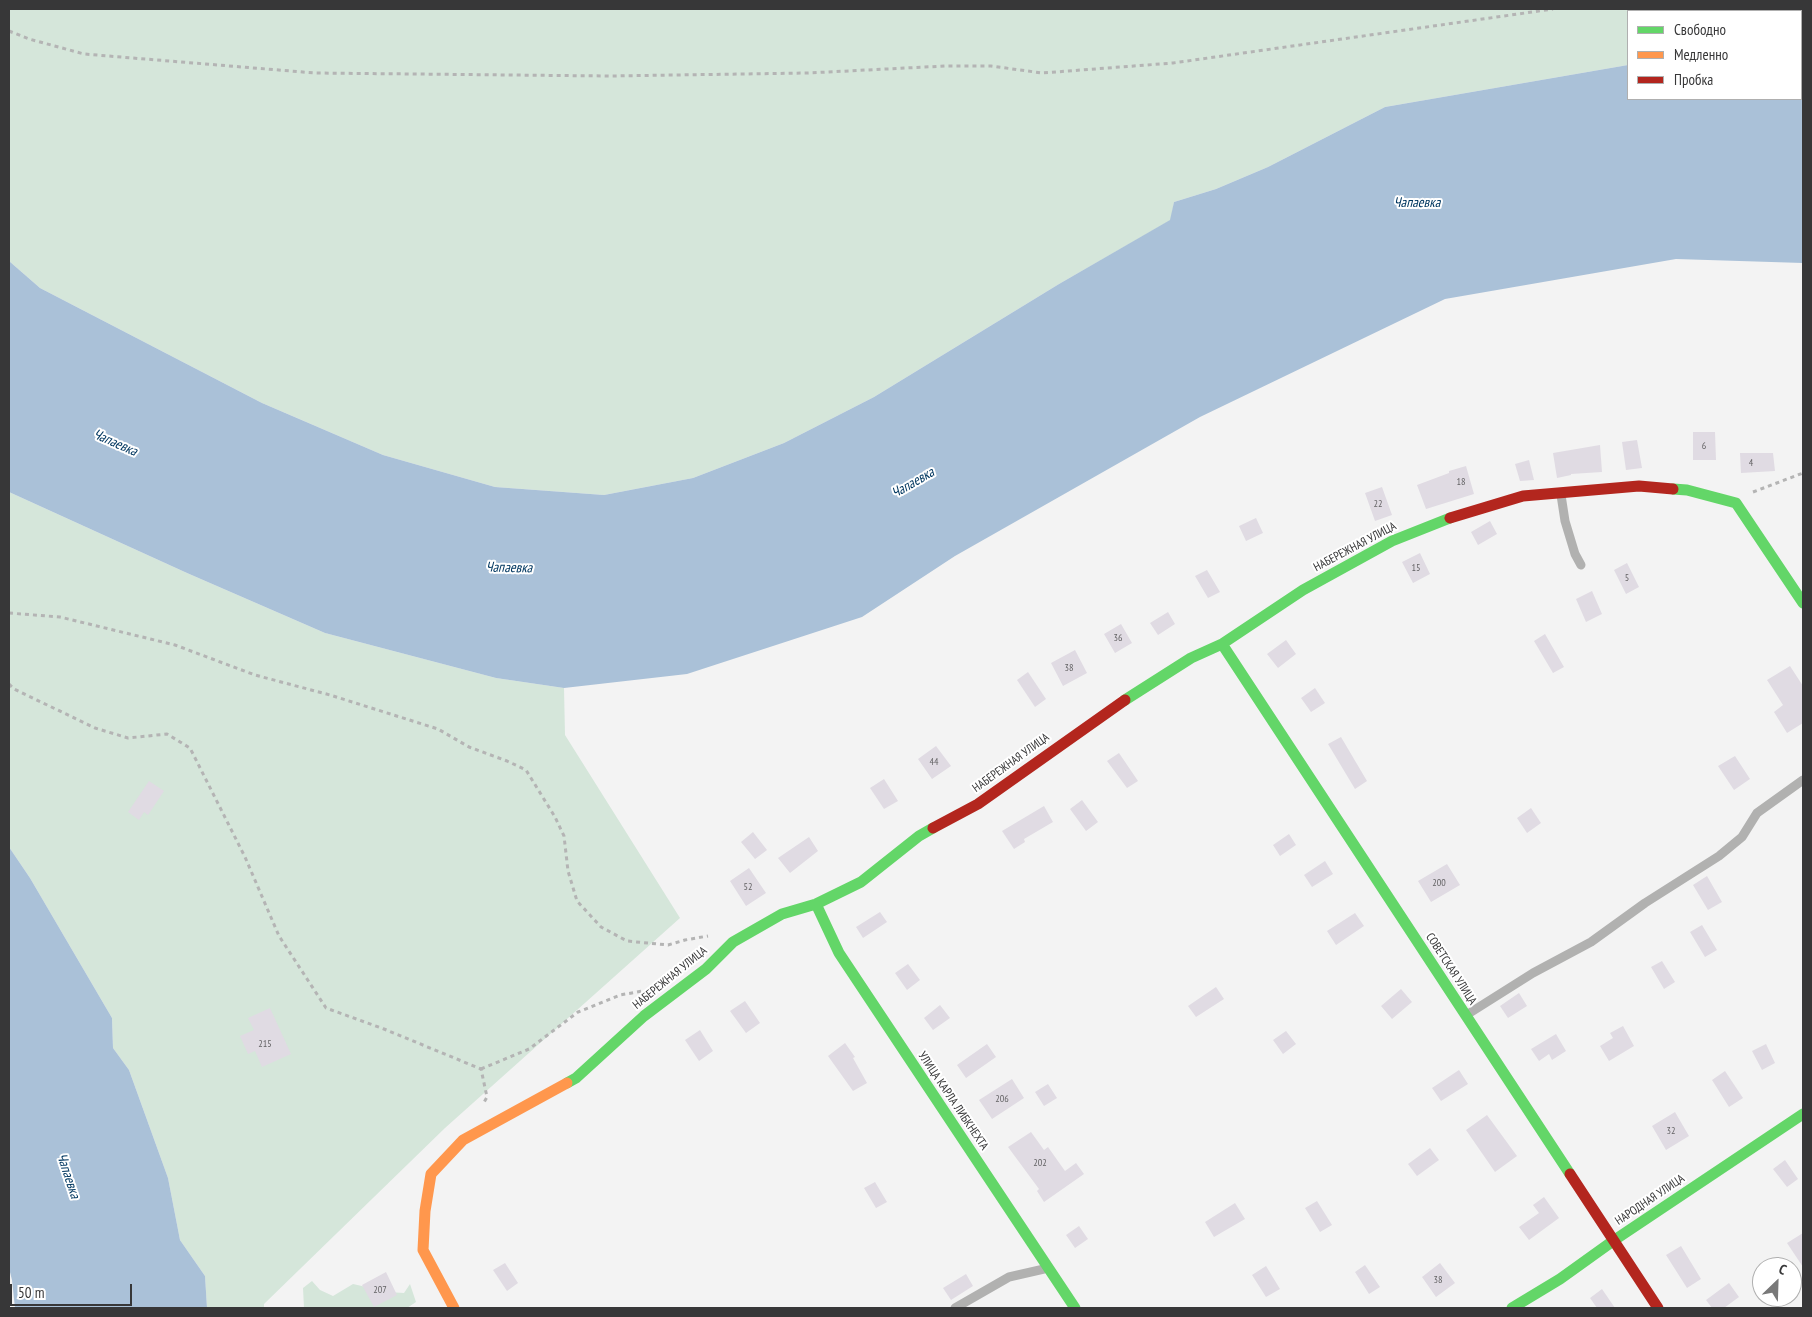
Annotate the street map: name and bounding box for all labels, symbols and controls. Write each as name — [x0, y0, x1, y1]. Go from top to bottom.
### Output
legend — [1627, 10, 1802, 100]
text: Свободно — [1674, 20, 1726, 39]
text: Медленно — [1674, 45, 1728, 64]
text: Пробка — [1674, 70, 1713, 89]
water label: Чапаевка — [1394, 195, 1440, 211]
water label: Чапаевка — [90, 426, 140, 460]
house number: 6 — [1702, 440, 1706, 452]
house number: 4 — [1749, 457, 1753, 469]
water label: Чапаевка — [889, 464, 937, 502]
house number: 18 — [1457, 476, 1465, 488]
house number: 22 — [1374, 498, 1382, 510]
street label: НАБЕРЕЖНАЯ УЛИЦА — [1311, 519, 1399, 575]
water label: Чапаевка — [486, 559, 532, 577]
house number: 15 — [1412, 562, 1420, 574]
house number: 5 — [1625, 572, 1629, 584]
house number: 36 — [1114, 632, 1122, 644]
house number: 38 — [1065, 662, 1073, 674]
street label: НАБЕРЕЖНАЯ УЛИЦА — [970, 730, 1052, 796]
house number: 44 — [930, 756, 938, 768]
house number: 200 — [1432, 877, 1446, 889]
house number: 52 — [744, 881, 752, 893]
street label: СОВЕТСКАЯ УЛИЦА — [1422, 930, 1480, 1008]
street label: НАБЕРЕЖНАЯ УЛИЦА — [630, 944, 710, 1012]
house number: 215 — [258, 1038, 272, 1050]
street label: УЛИЦА КАРЛА ЛИБКНЕХТА — [915, 1049, 991, 1153]
house number: 206 — [995, 1093, 1009, 1105]
house number: 32 — [1667, 1125, 1675, 1137]
water label: Чапаевка — [53, 1151, 83, 1201]
house number: 202 — [1033, 1157, 1047, 1169]
street label: НАРОДНАЯ УЛИЦА — [1613, 1172, 1687, 1228]
north arrow — [1752, 1257, 1802, 1307]
text: С — [1776, 1260, 1789, 1279]
scale bar — [12, 1274, 135, 1306]
house number: 38 — [1434, 1274, 1442, 1286]
text: 50 m — [18, 1283, 44, 1302]
house number: 207 — [373, 1284, 387, 1296]

